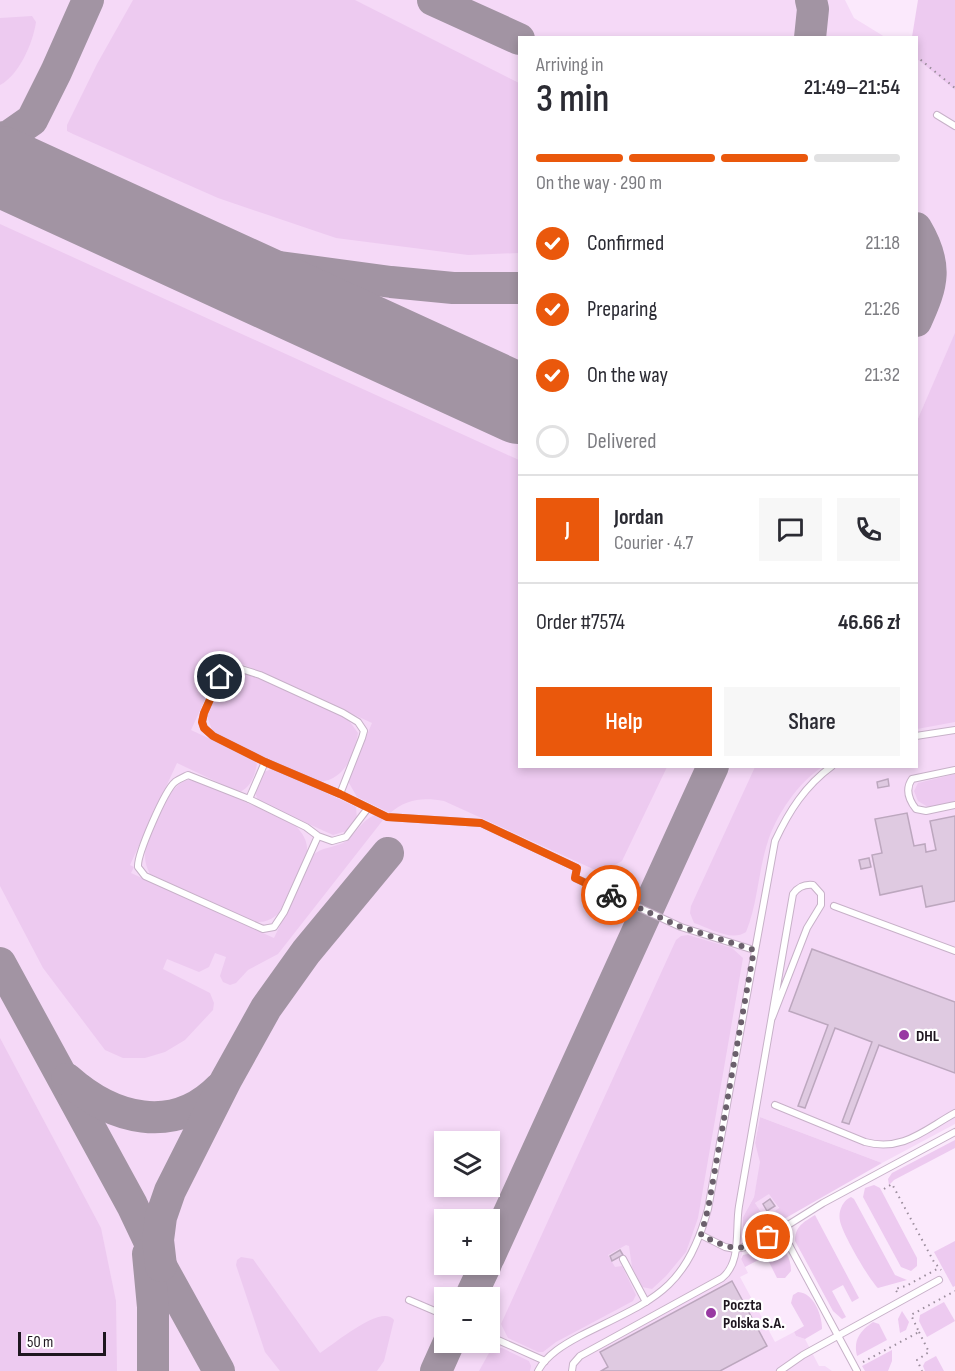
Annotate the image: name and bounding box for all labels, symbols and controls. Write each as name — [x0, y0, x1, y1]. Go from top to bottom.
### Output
text: Arriving in — [536, 53, 604, 77]
text: 21:49–21:54 — [804, 74, 900, 101]
text: 3 min — [536, 76, 609, 123]
text: On the way · 290 m — [536, 171, 662, 195]
icon: check — [536, 227, 569, 260]
text: Confirmed — [587, 230, 664, 257]
text: 21:18 — [865, 231, 900, 255]
icon: check — [536, 293, 569, 326]
text: Preparing — [587, 296, 657, 323]
text: 21:26 — [864, 297, 900, 321]
icon: check — [536, 359, 569, 392]
text: On the way — [587, 362, 668, 389]
text: 21:32 — [864, 363, 900, 387]
text: Delivered — [587, 428, 656, 455]
button: chat — [759, 498, 822, 561]
button: phone — [837, 498, 900, 561]
text: Jordan — [614, 504, 663, 531]
text: J — [565, 516, 570, 543]
text: Courier · 4.7 — [614, 531, 693, 555]
text: Order #7574 — [536, 609, 625, 636]
text: 46.66 zł — [838, 609, 900, 636]
pin — [194, 651, 245, 702]
icon: home — [203, 660, 236, 693]
button: Help — [536, 687, 712, 756]
button: Share — [724, 687, 900, 756]
courier — [581, 865, 641, 925]
icon: bike — [595, 879, 628, 912]
place label: DHL — [916, 1027, 940, 1046]
marker: DHL — [897, 1028, 911, 1042]
map controls — [434, 1131, 500, 1353]
button: layers — [434, 1131, 500, 1197]
button: + — [434, 1209, 500, 1275]
pin — [742, 1211, 793, 1262]
icon: bag — [751, 1220, 784, 1253]
button: − — [434, 1287, 500, 1353]
place label: Poczta Polska S.A. — [723, 1296, 785, 1333]
marker: Poczta Polska S.A. — [704, 1306, 718, 1320]
scale bar — [18, 1329, 106, 1356]
text: 50 m — [27, 1333, 53, 1352]

